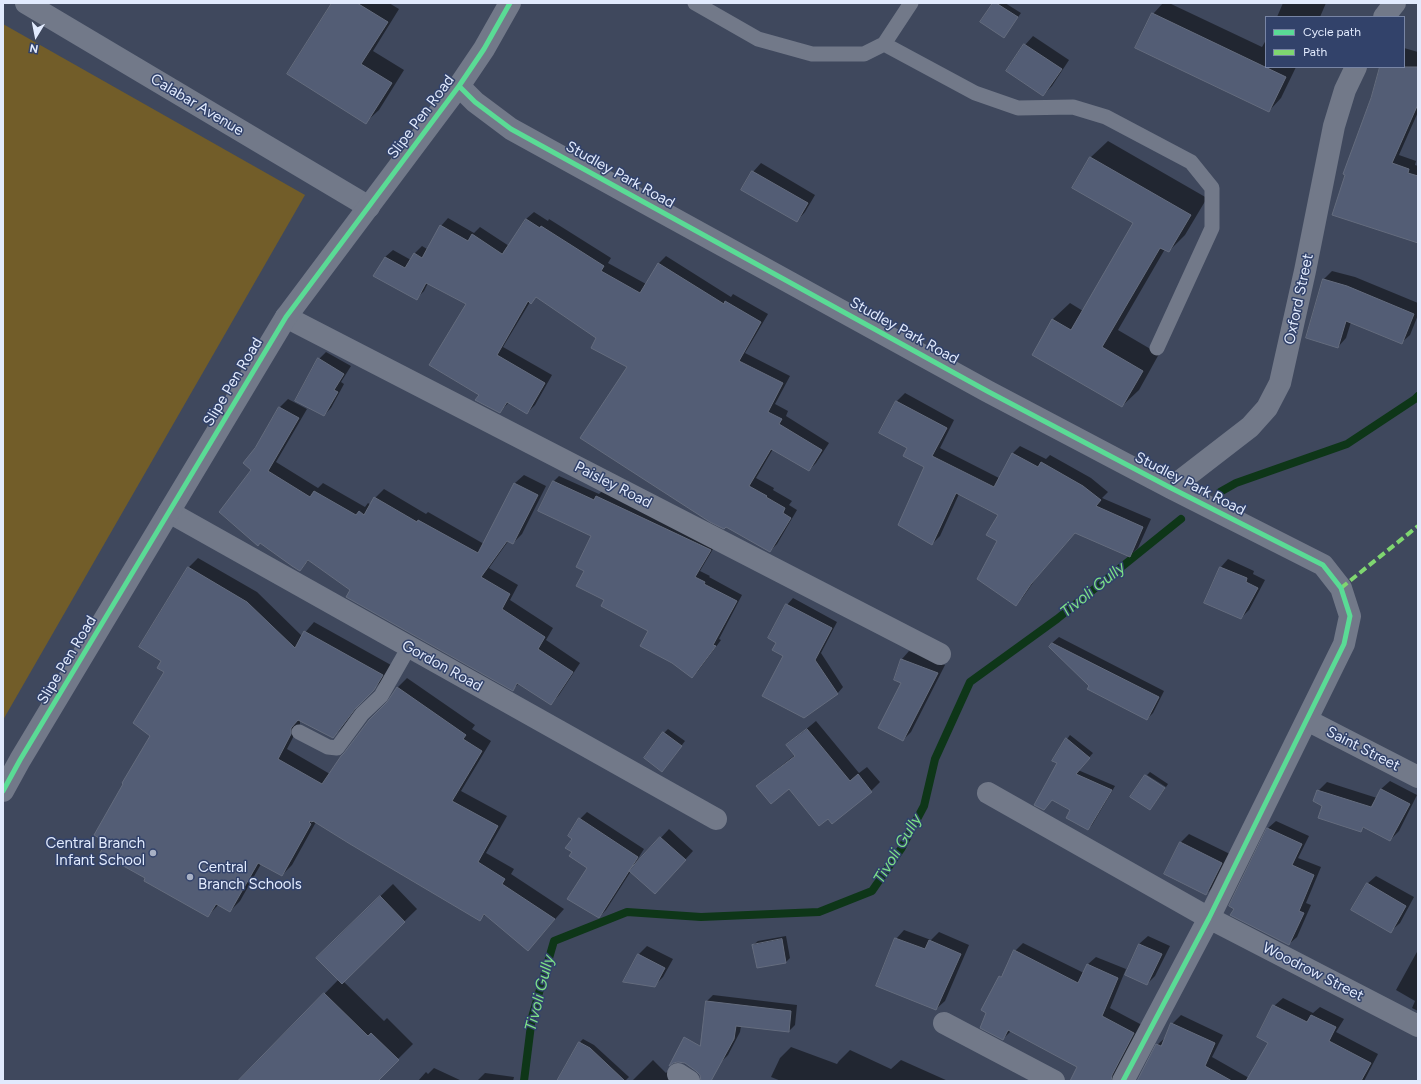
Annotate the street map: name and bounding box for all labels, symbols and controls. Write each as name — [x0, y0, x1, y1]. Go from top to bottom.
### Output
north arrow — [16, 16, 56, 56]
legend — [1265, 16, 1405, 68]
text: Cycle path — [1303, 25, 1361, 39]
text: N — [29, 41, 39, 55]
text: Path — [1303, 45, 1327, 59]
street label: Calabar Avenue — [147, 70, 247, 140]
street label: Slipe Pen Road — [384, 72, 458, 162]
street label: Studley Park Road — [562, 138, 678, 212]
street label: Oxford Street — [1281, 252, 1317, 346]
street label: Studley Park Road — [846, 294, 962, 368]
street label: Slipe Pen Road — [200, 334, 266, 430]
street label: Studley Park Road — [1132, 448, 1248, 520]
street label: Paisley Road — [571, 458, 655, 512]
water label: Tivoli Gully — [1057, 558, 1129, 622]
street label: Slipe Pen Road — [34, 612, 100, 708]
street label: Gordon Road — [399, 636, 485, 696]
street label: Saint Street — [1323, 723, 1403, 775]
water label: Tivoli Gully — [870, 811, 926, 887]
place label: Central Branch Infant School — [45, 835, 145, 870]
marker: Central Branch Infant School — [148, 848, 158, 858]
place label: Central Branch Schools — [198, 859, 302, 894]
marker: Central Branch Schools — [185, 872, 195, 882]
street label: Woodrow Street — [1259, 939, 1367, 1005]
water label: Tivoli Gully — [521, 953, 559, 1033]

